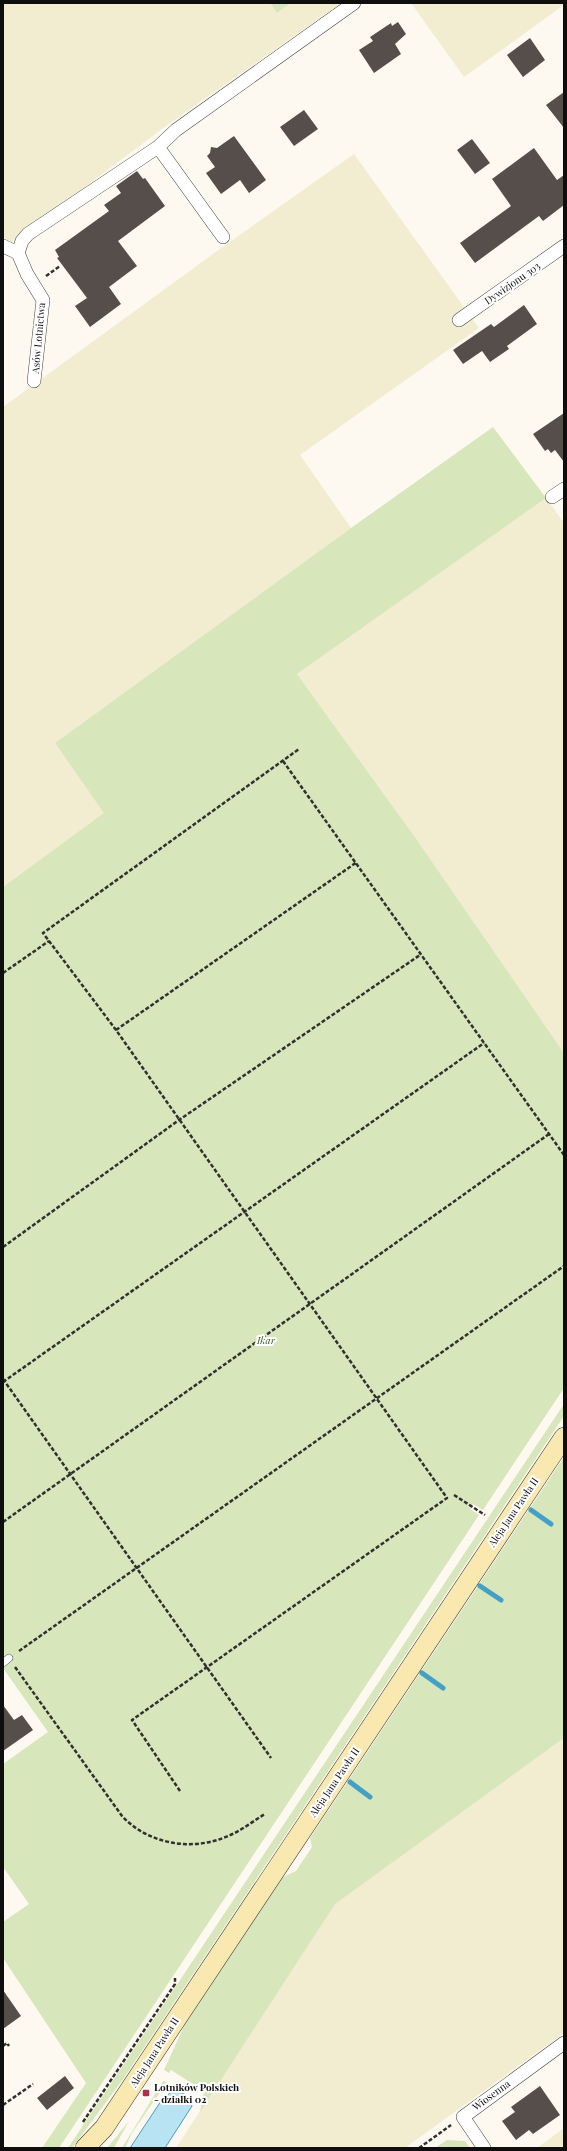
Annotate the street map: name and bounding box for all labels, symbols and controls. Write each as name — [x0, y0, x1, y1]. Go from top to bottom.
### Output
street label: Dywizjonu 303 — [481, 258, 543, 307]
street label: Asów Lotnictwa — [28, 302, 48, 375]
park label: Ikar — [256, 1333, 276, 1347]
street label: Aleja Jana Pawła II — [484, 1475, 541, 1550]
street label: Aleja Jana Pawła II — [305, 1745, 362, 1820]
street label: Aleja Jana Pawła II — [126, 2014, 182, 2090]
street label: Wiosenna — [468, 2076, 513, 2114]
place label: Lotników Polskich - działki 02 — [154, 2080, 239, 2106]
marker: Lotników Polskich - działki 02 — [141, 2088, 151, 2098]

